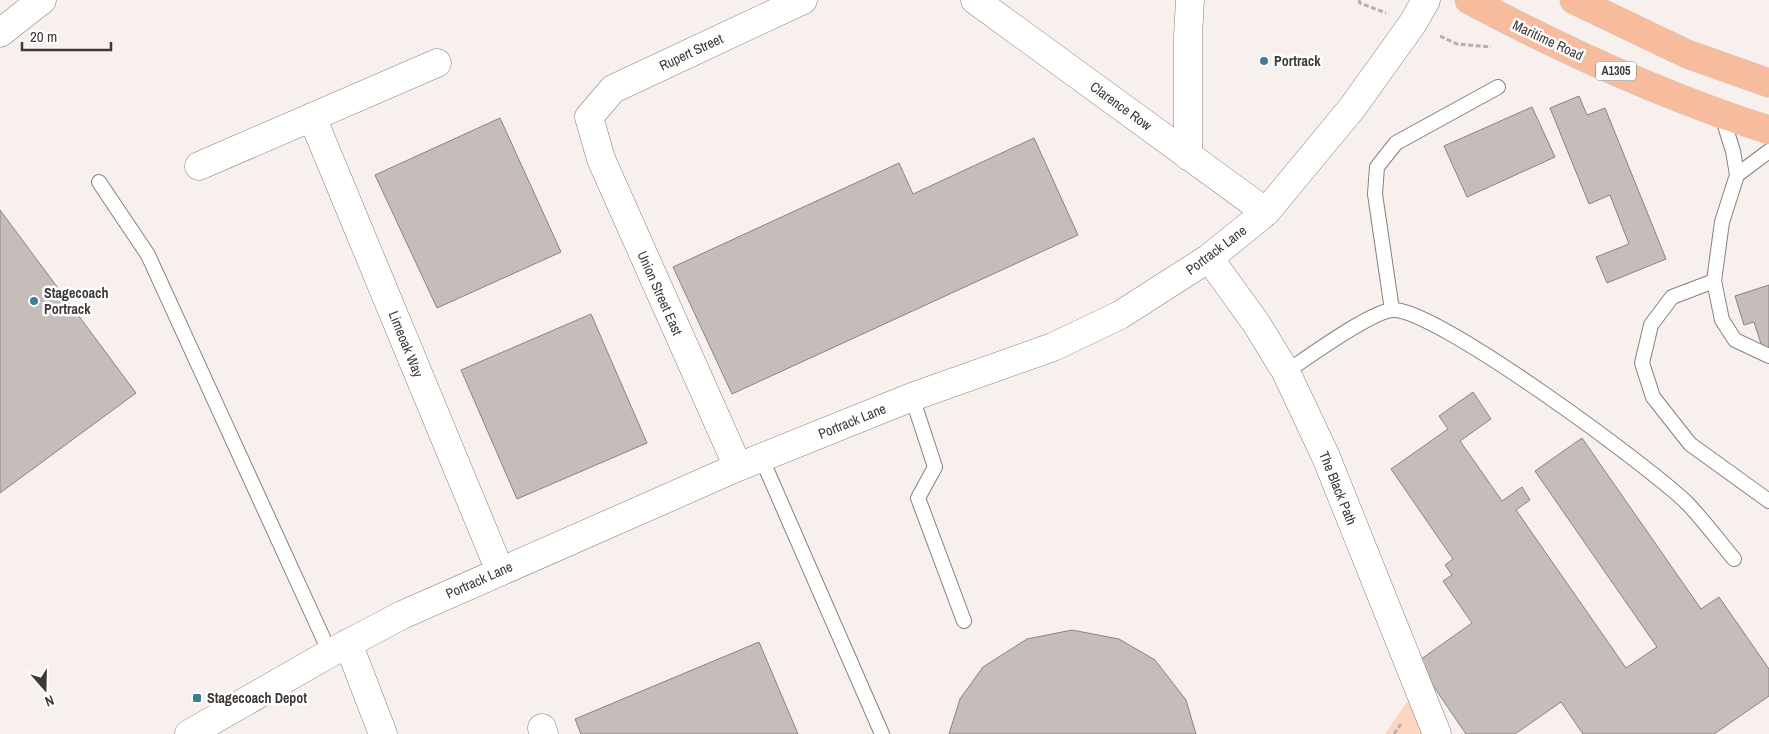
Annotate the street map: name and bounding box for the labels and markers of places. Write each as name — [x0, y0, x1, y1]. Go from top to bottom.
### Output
place label: Portrack — [1274, 52, 1321, 70]
marker: Portrack — [1258, 55, 1270, 67]
place label: Stagecoach Portrack — [44, 284, 108, 318]
marker: Stagecoach Portrack — [28, 295, 40, 307]
place label: Stagecoach Depot — [207, 689, 307, 707]
marker: Stagecoach Depot — [191, 692, 203, 704]

